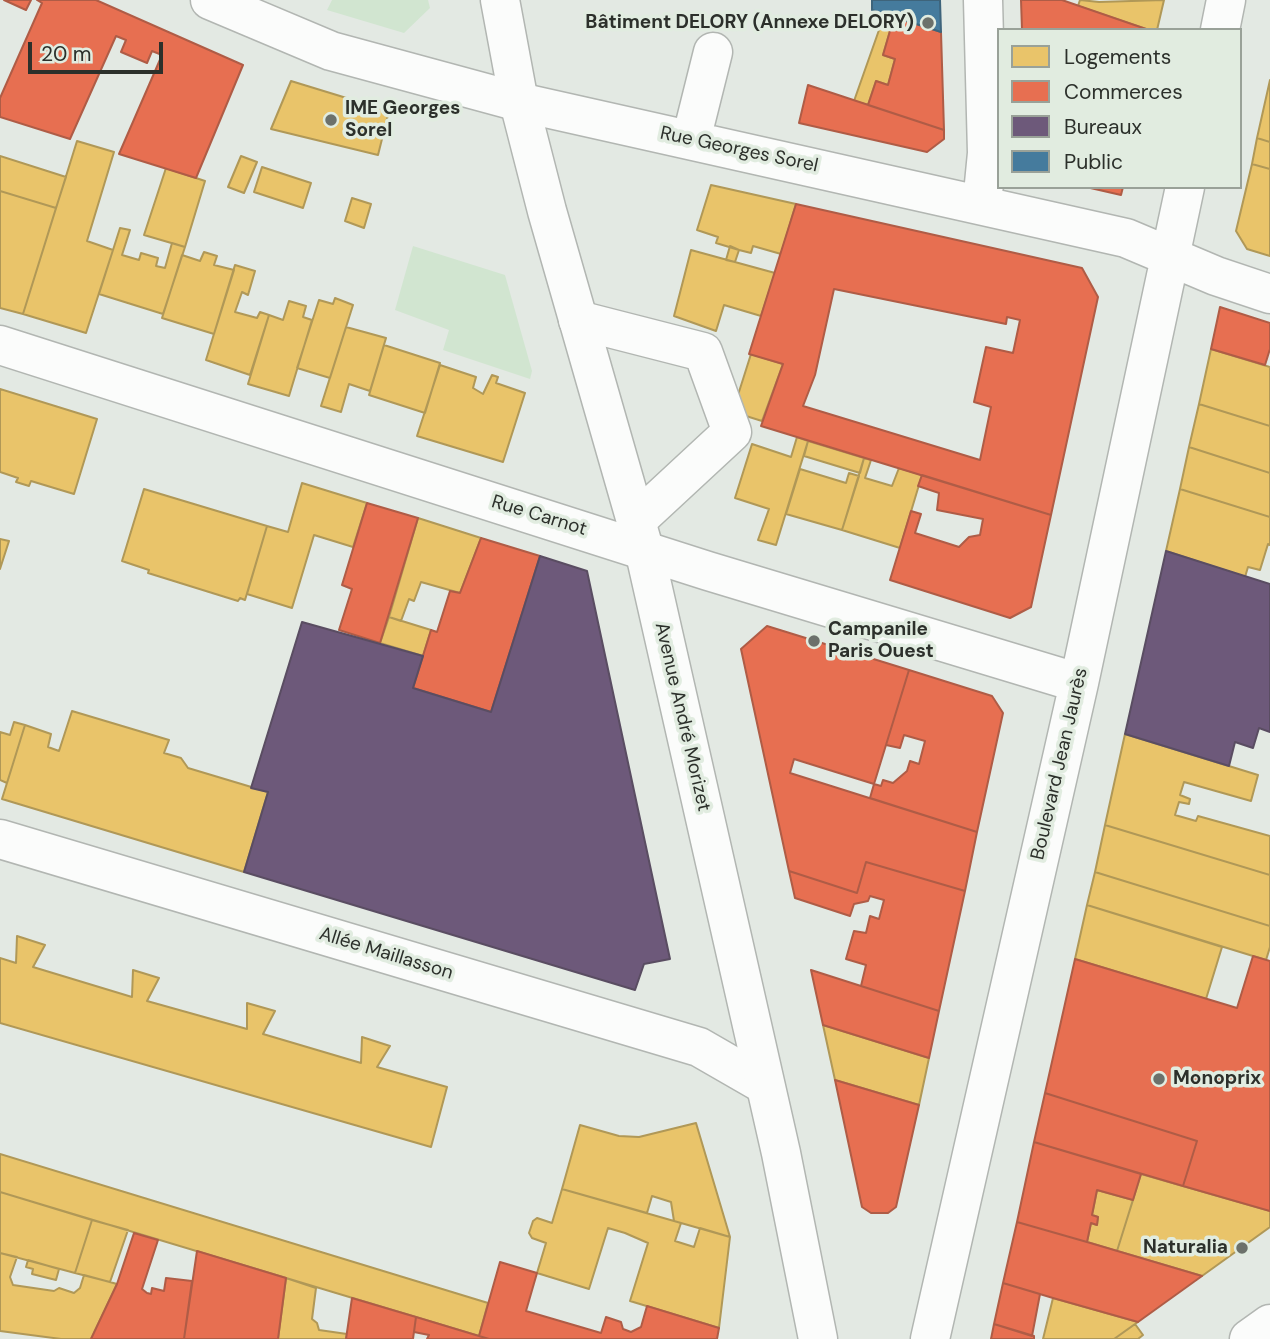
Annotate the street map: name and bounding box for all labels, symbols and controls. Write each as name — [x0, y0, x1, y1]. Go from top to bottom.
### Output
place label: Bâtiment DELORY (Annexe DELORY) — [585, 12, 914, 34]
marker: Bâtiment DELORY (Annexe DELORY) — [920, 15, 936, 31]
scale bar — [32, 28, 166, 72]
legend — [997, 28, 1242, 189]
text: 20 m — [41, 40, 92, 68]
text: Logements — [1064, 43, 1171, 71]
text: Commerces — [1064, 78, 1183, 106]
place label: IME Georges Sorel — [345, 98, 460, 142]
marker: IME Georges Sorel — [323, 112, 339, 128]
text: Bureaux — [1064, 113, 1142, 141]
street label: Rue Georges Sorel — [658, 122, 820, 178]
text: Public — [1064, 148, 1123, 176]
street label: Rue Carnot — [489, 491, 589, 541]
place label: Campanile Paris Ouest — [828, 619, 934, 663]
street label: Avenue André Morizet — [649, 620, 715, 814]
marker: Campanile Paris Ouest — [806, 633, 822, 649]
street label: Boulevard Jean Jaurès — [1027, 666, 1093, 862]
street label: Allée Maillasson — [316, 923, 456, 985]
place label: Monoprix — [1173, 1068, 1261, 1090]
marker: Monoprix — [1151, 1071, 1167, 1087]
place label: Naturalia — [1143, 1237, 1228, 1259]
marker: Naturalia — [1234, 1240, 1250, 1256]

